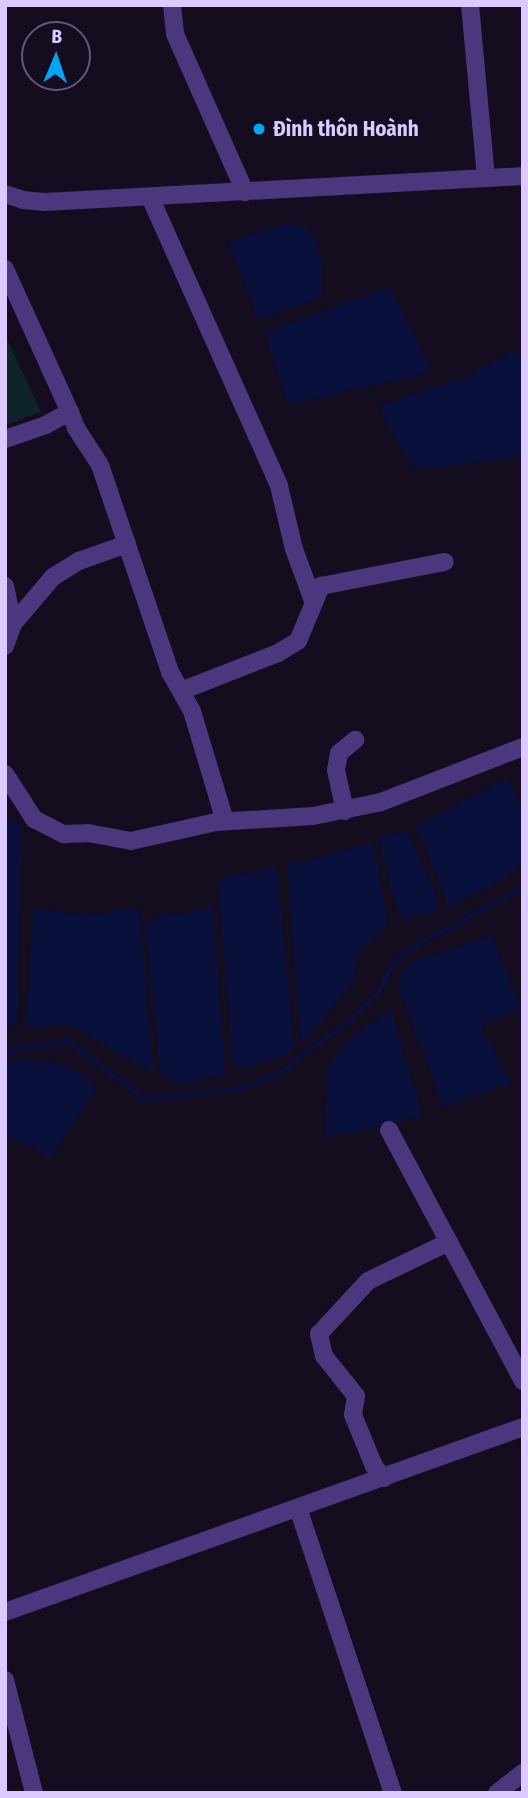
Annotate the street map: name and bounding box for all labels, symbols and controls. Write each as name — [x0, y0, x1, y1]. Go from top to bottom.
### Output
north arrow — [21, 21, 91, 91]
text: B — [51, 25, 62, 48]
place label: Đình thôn Hoành — [273, 116, 419, 142]
marker: Đình thôn Hoành — [251, 121, 267, 137]

